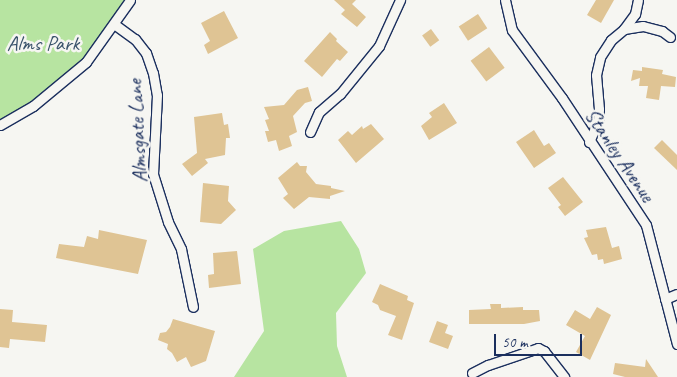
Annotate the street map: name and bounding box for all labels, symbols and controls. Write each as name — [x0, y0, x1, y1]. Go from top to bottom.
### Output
park label: Alms Park — [7, 30, 79, 56]
street label: Almsgate Lane — [122, 78, 152, 184]
street label: Stanley Avenue — [580, 104, 660, 206]
scale bar — [497, 324, 584, 356]
text: 50 m — [502, 333, 528, 352]

